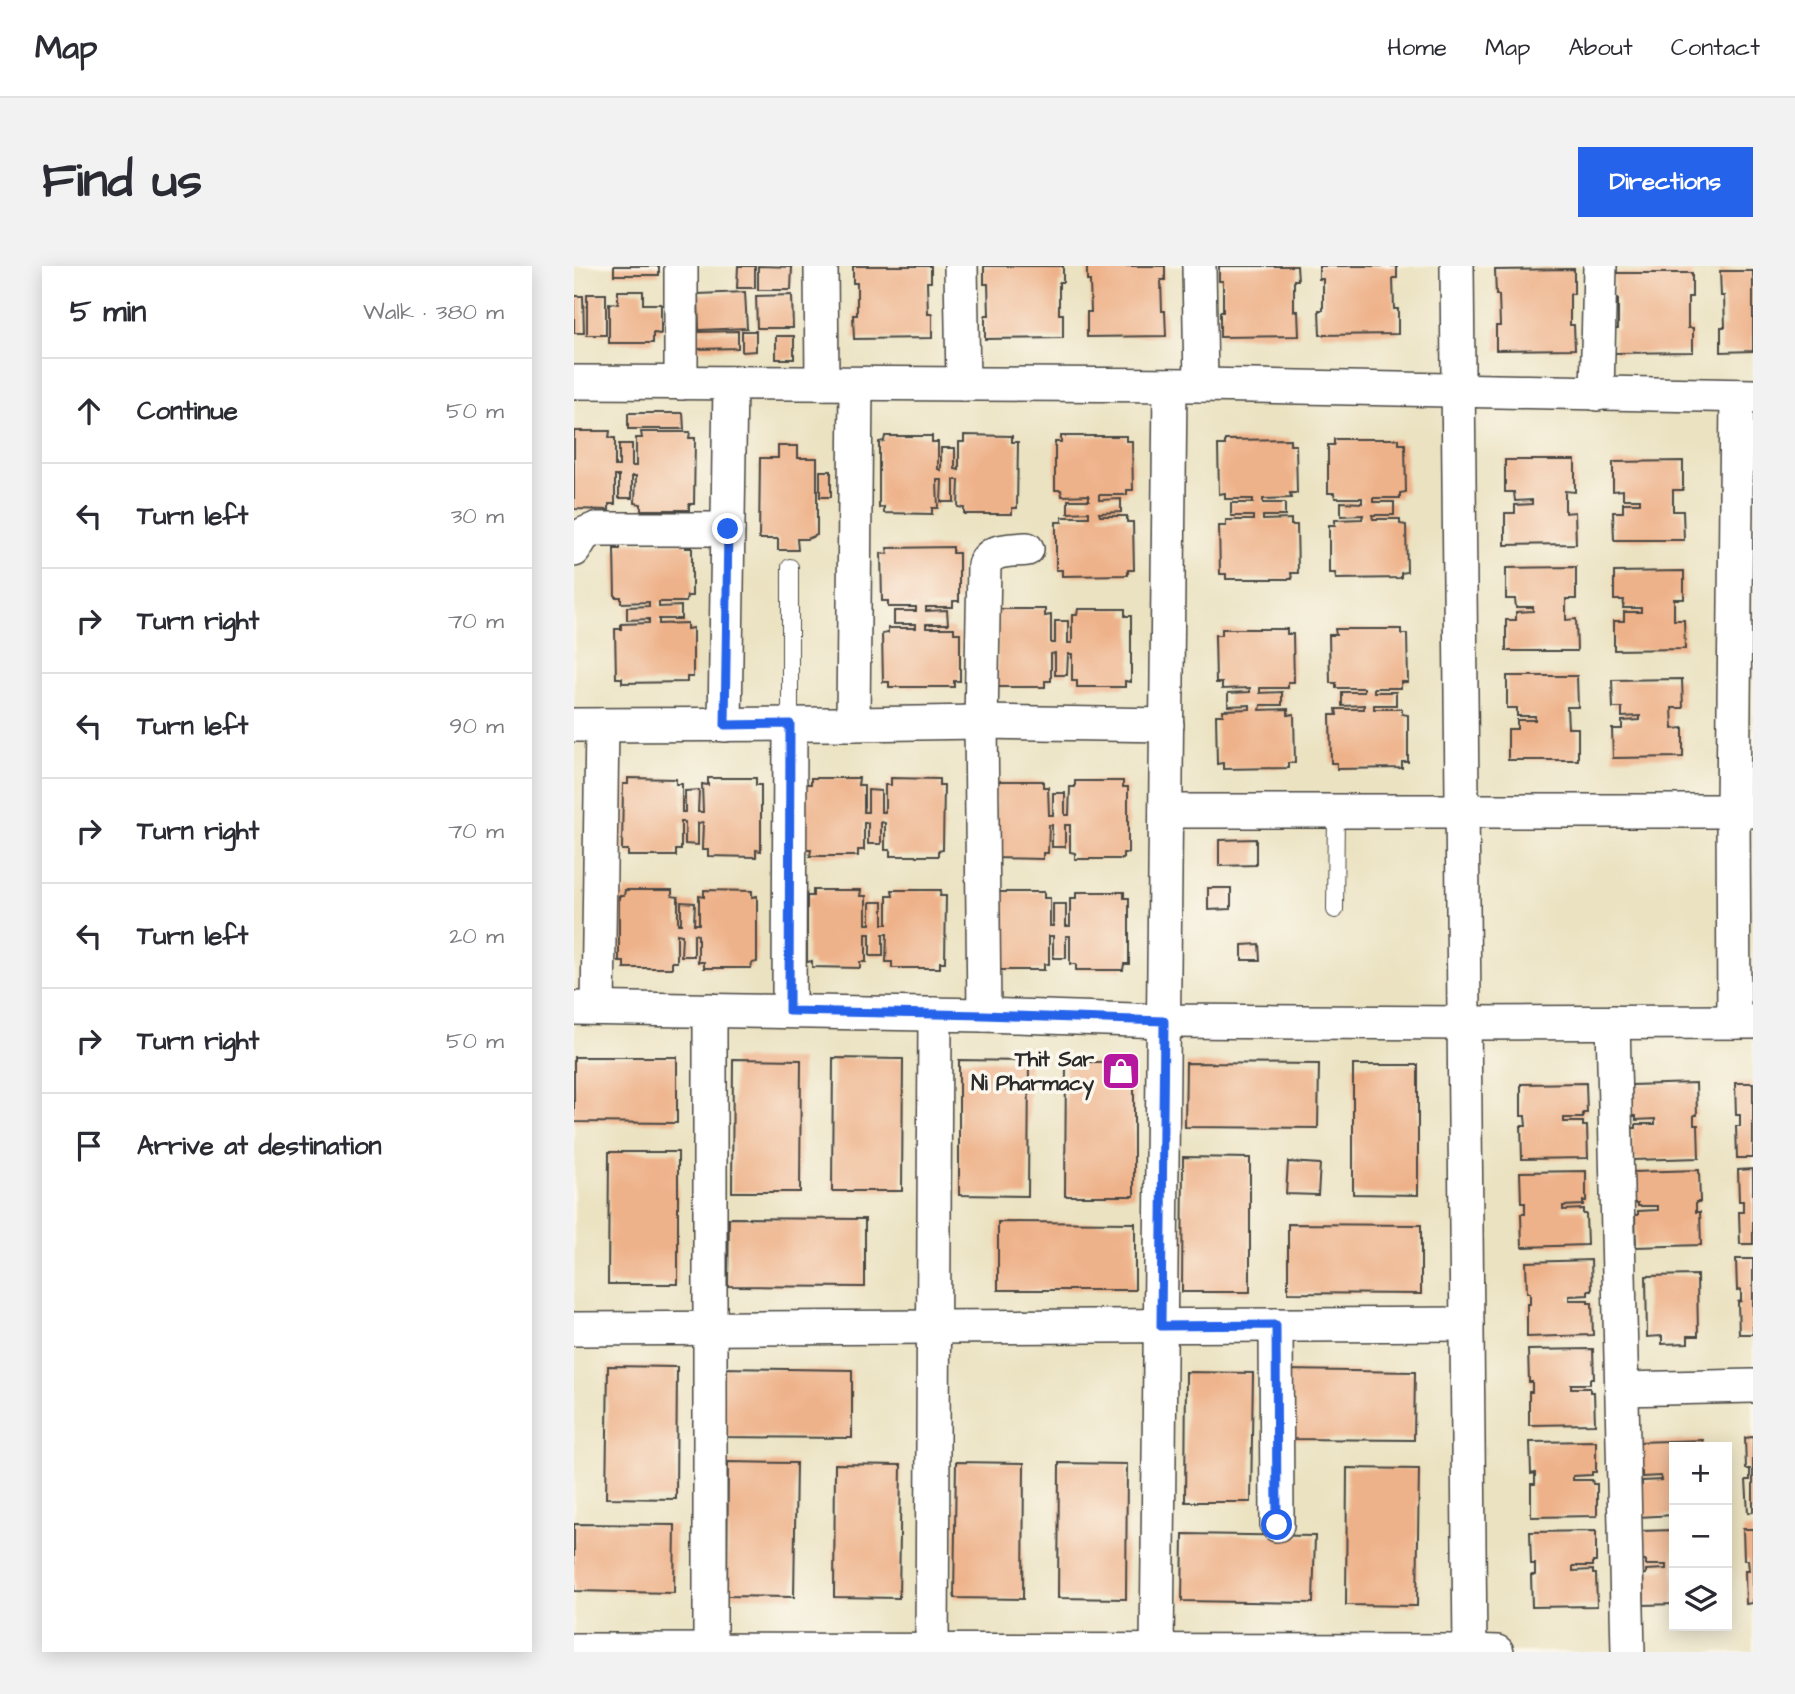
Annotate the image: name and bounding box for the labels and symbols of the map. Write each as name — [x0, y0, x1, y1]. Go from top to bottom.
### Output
route end — [712, 513, 743, 544]
place label: Thit Sar Ni Pharmacy — [971, 1045, 1094, 1101]
shop icon: Thit Sar Ni Pharmacy — [1100, 1050, 1142, 1092]
route start — [1261, 1509, 1292, 1540]

